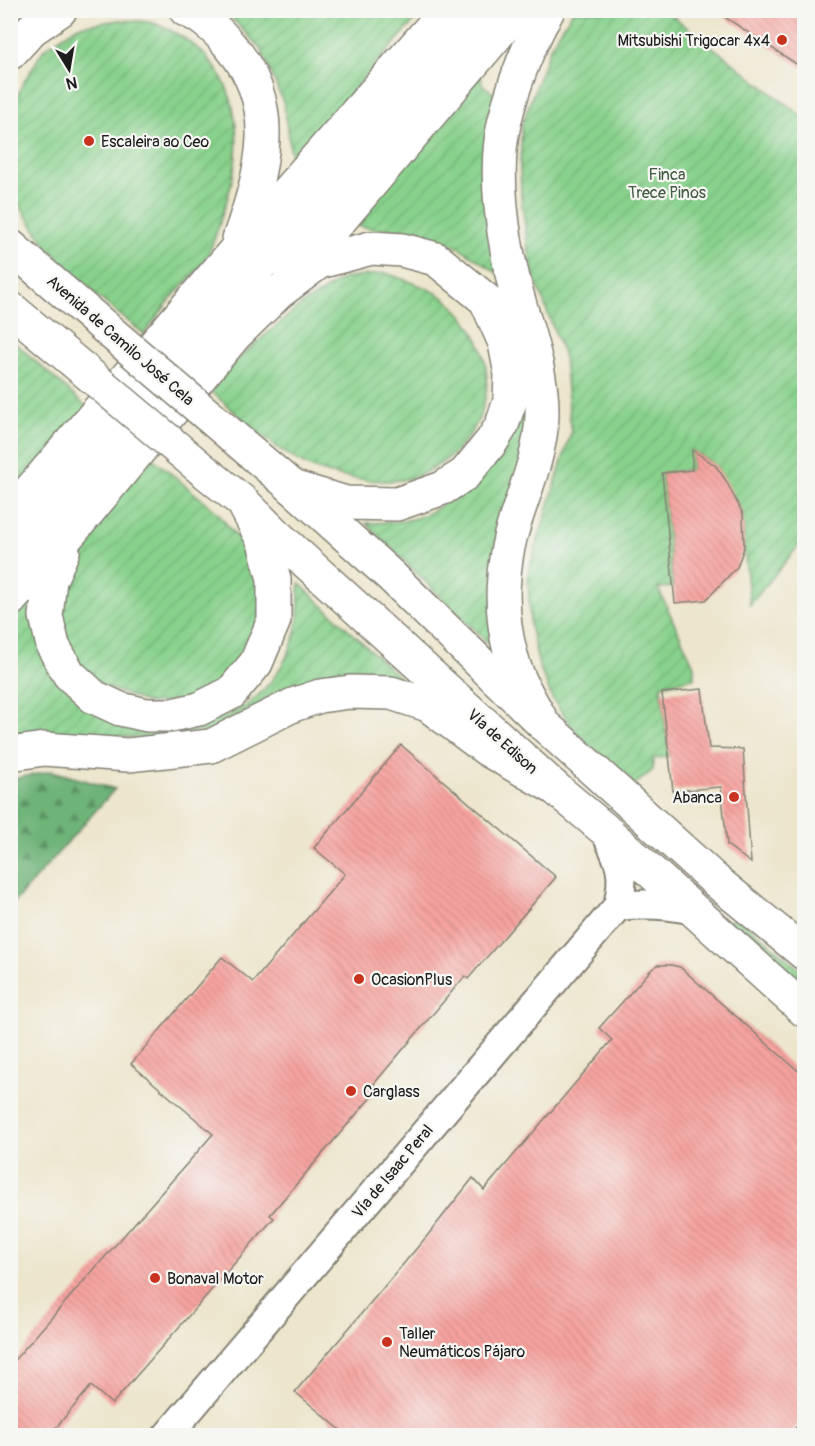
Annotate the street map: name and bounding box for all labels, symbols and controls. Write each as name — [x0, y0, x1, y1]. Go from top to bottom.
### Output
place label: Mitsubishi Trigocar 4x4 — [618, 31, 770, 51]
marker: Mitsubishi Trigocar 4x4 — [775, 33, 789, 47]
north arrow — [39, 39, 99, 99]
text: N — [64, 72, 79, 94]
place label: Escaleira ao Ceo — [101, 132, 209, 152]
marker: Escaleira ao Ceo — [82, 134, 96, 148]
park label: Finca Trece Pinos — [628, 165, 706, 203]
street label: Avenida de Camilo José Cela — [43, 271, 198, 410]
street label: Vía de Edison — [463, 705, 542, 779]
place label: Abanca — [672, 788, 722, 808]
marker: Abanca — [727, 790, 741, 804]
place label: OcasionPlus — [371, 970, 452, 990]
marker: OcasionPlus — [352, 972, 366, 986]
place label: Carglass — [363, 1082, 420, 1102]
marker: Carglass — [344, 1084, 358, 1098]
street label: Vía de Isaac Peral — [348, 1121, 438, 1223]
place label: Bonaval Motor — [167, 1269, 264, 1289]
marker: Bonaval Motor — [148, 1271, 162, 1285]
place label: Taller Neumáticos Pájaro — [399, 1324, 525, 1362]
marker: Taller Neumáticos Pájaro — [380, 1335, 394, 1349]

